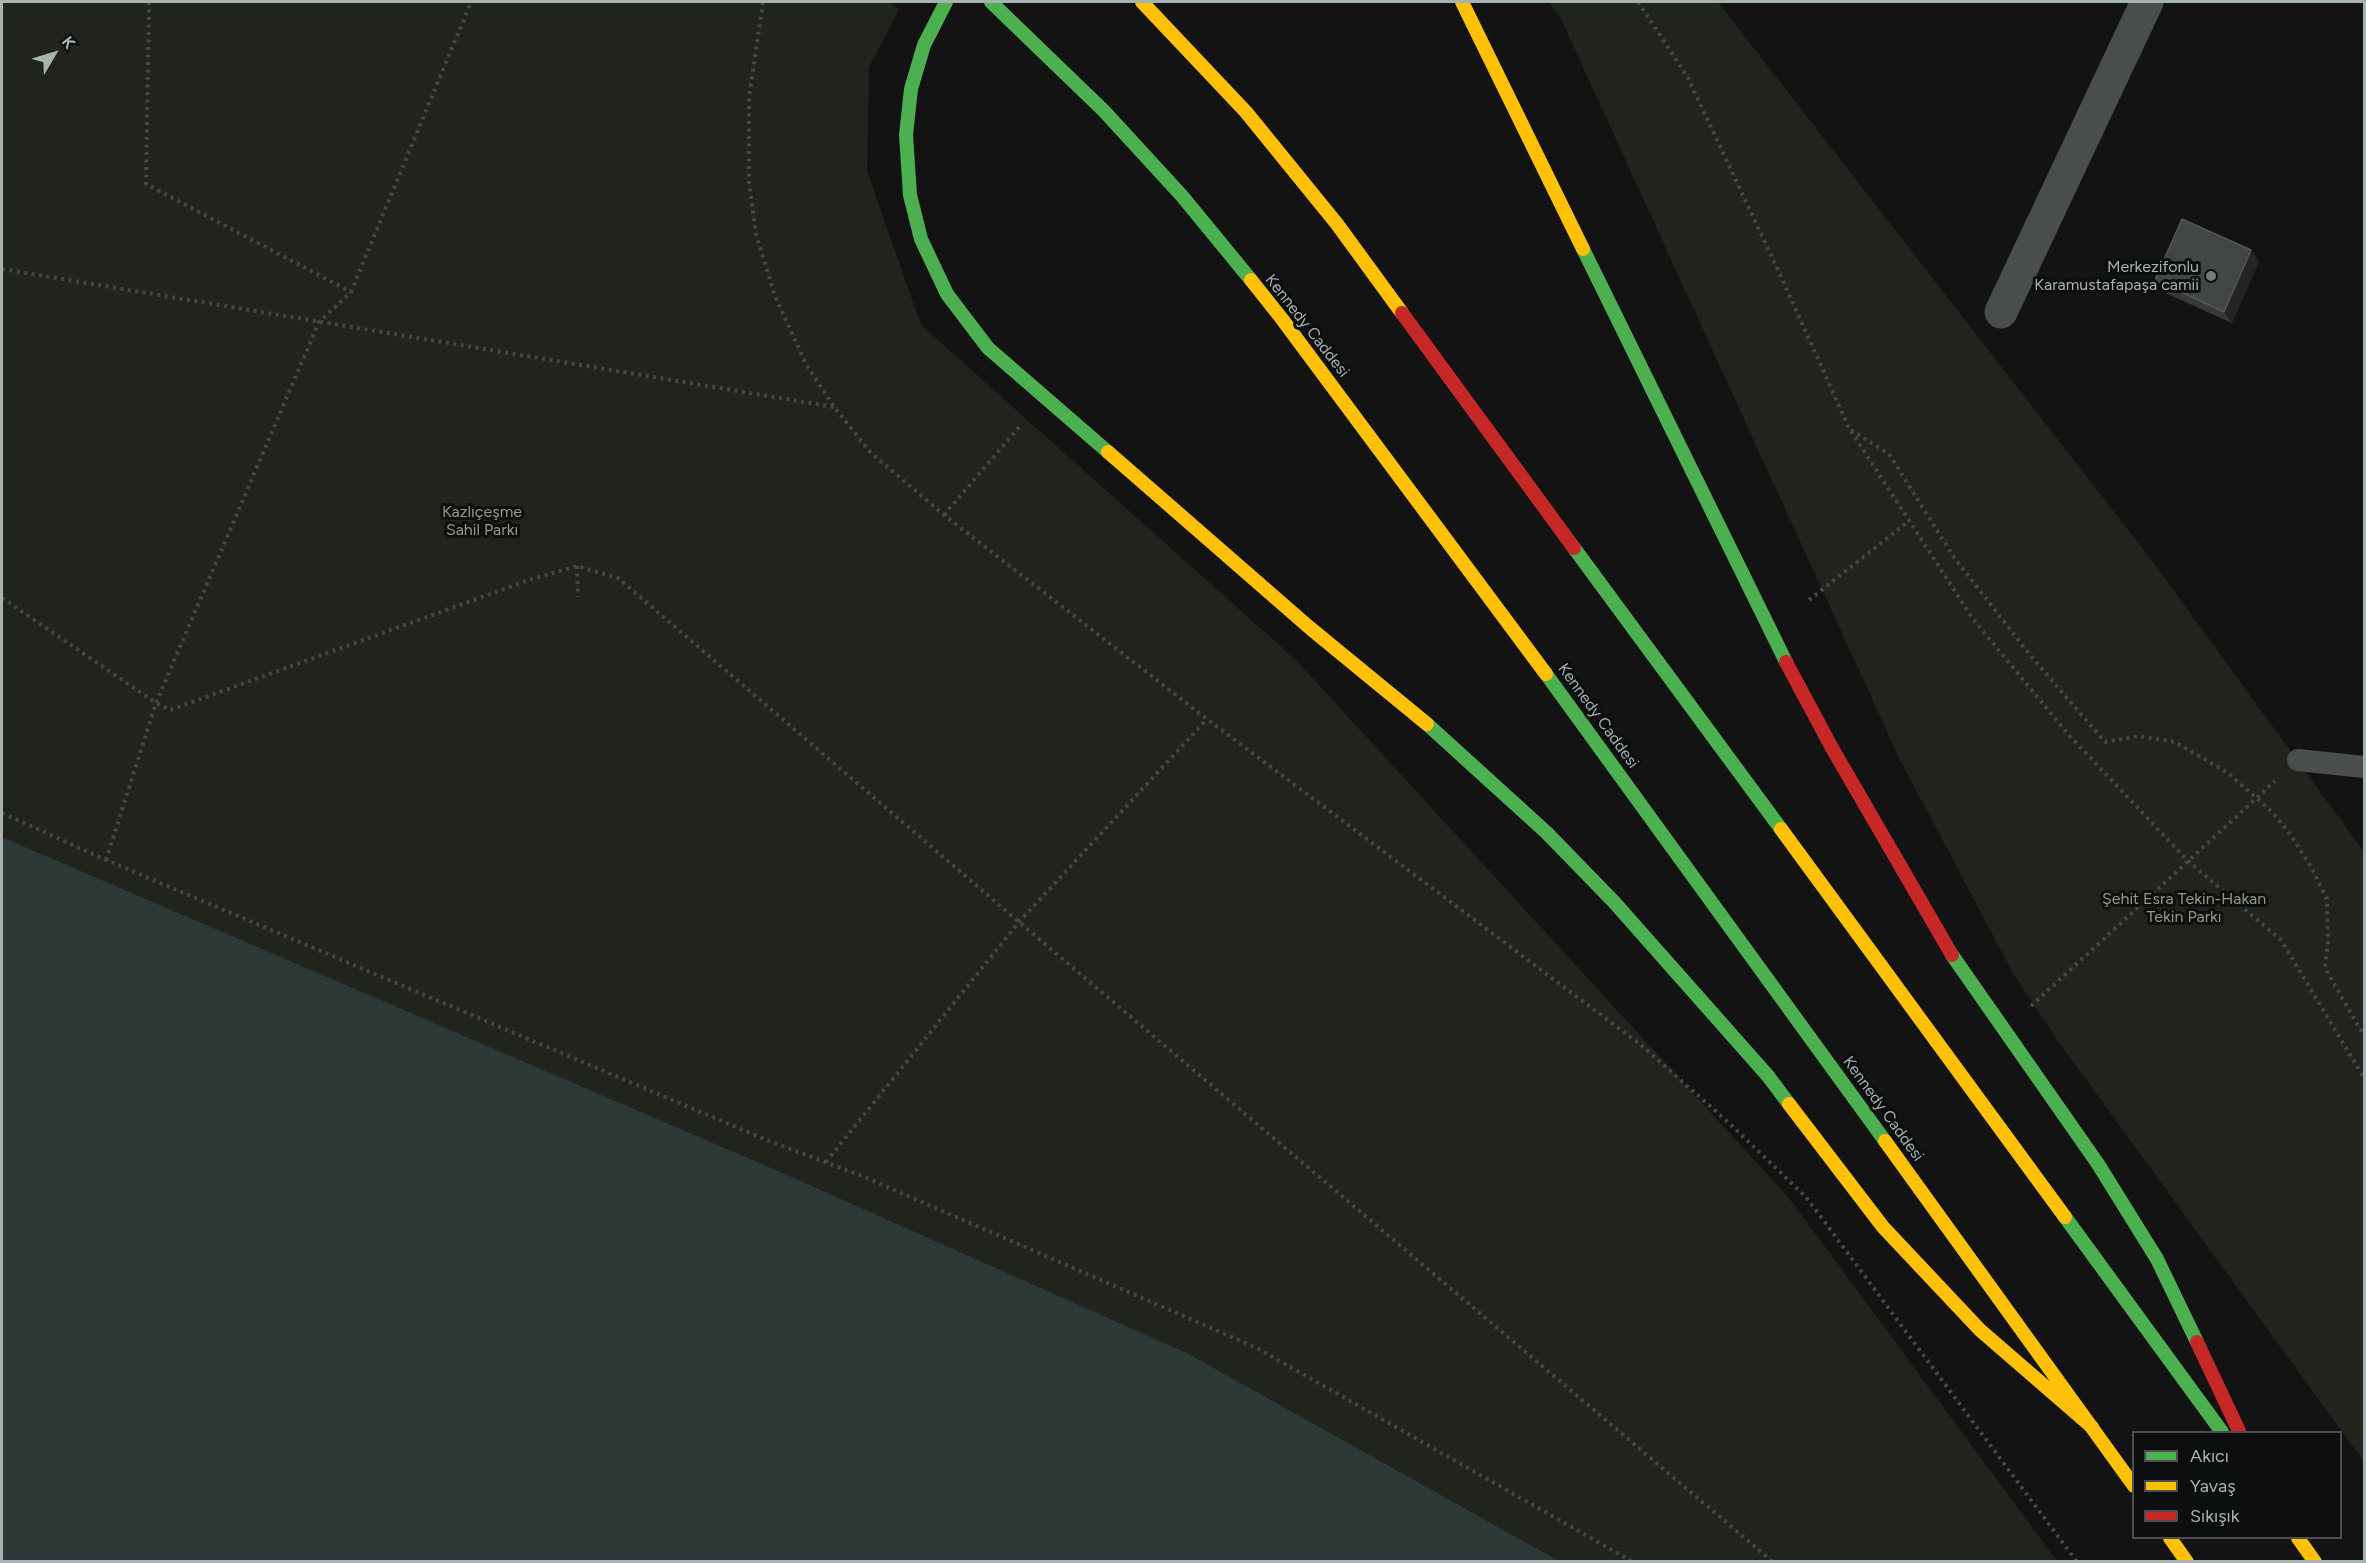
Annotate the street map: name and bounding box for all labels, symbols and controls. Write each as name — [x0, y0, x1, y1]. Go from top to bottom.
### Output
north arrow — [24, 24, 84, 84]
text: K — [58, 33, 79, 53]
place label: Merkezifonlu Karamustafapaşa camii — [2034, 257, 2199, 295]
marker: Merkezifonlu Karamustafapaşa camii — [2204, 269, 2218, 283]
street label: Kennedy Caddesi — [1261, 271, 1353, 381]
park label: Kazlıçeşme Sahil Parkı — [442, 502, 522, 540]
street label: Kennedy Caddesi — [1553, 660, 1643, 772]
park label: Şehit Esra Tekin-Hakan Tekin Parkı — [2102, 889, 2266, 927]
street label: Kennedy Caddesi — [1838, 1053, 1928, 1165]
legend — [2132, 1431, 2342, 1539]
text: Akıcı — [2190, 1445, 2229, 1467]
text: Yavaş — [2190, 1475, 2236, 1497]
text: Sıkışık — [2190, 1505, 2240, 1527]

